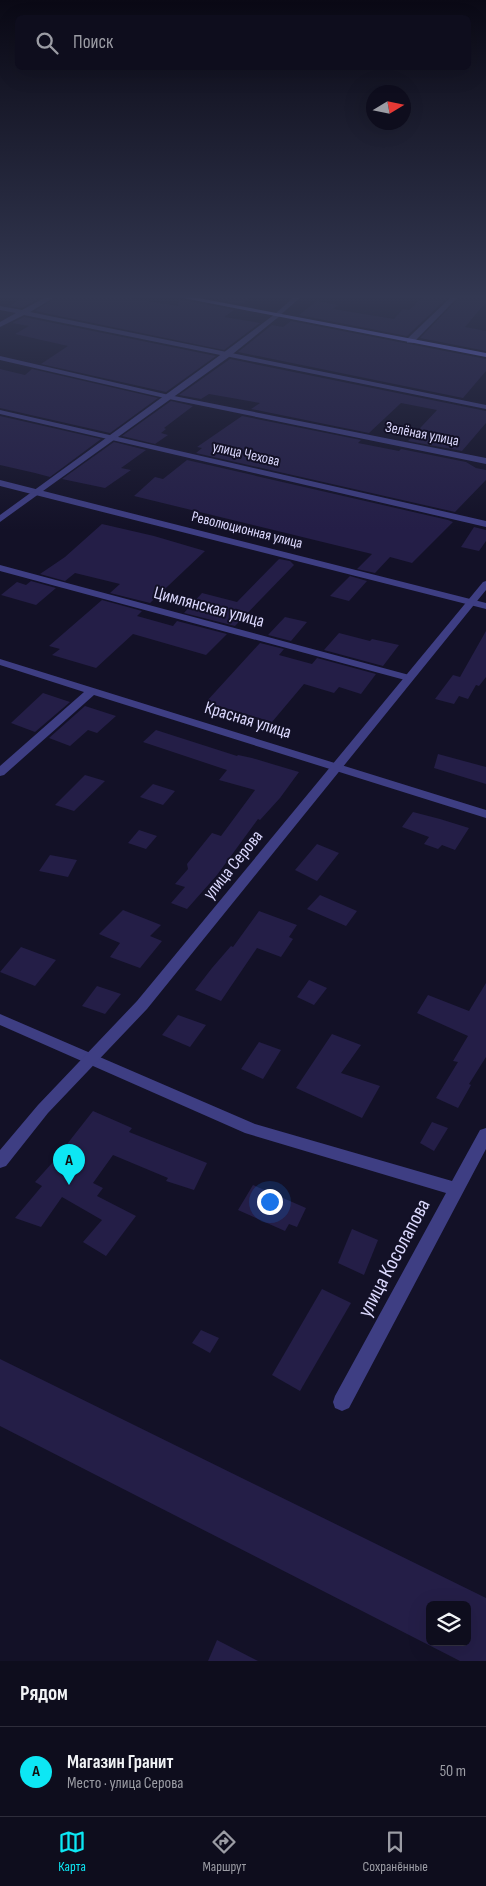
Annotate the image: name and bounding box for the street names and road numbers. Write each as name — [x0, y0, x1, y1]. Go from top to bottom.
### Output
street label: Зелёная улица — [383, 418, 461, 451]
street label: улица Чехова — [211, 437, 282, 471]
street label: Революционная улица — [189, 507, 305, 553]
street label: Цимлянская улица — [151, 582, 267, 632]
street label: Красная улица — [202, 697, 294, 743]
street label: улица Серова — [199, 826, 267, 904]
street label: улица Косолапова — [352, 1195, 436, 1321]

